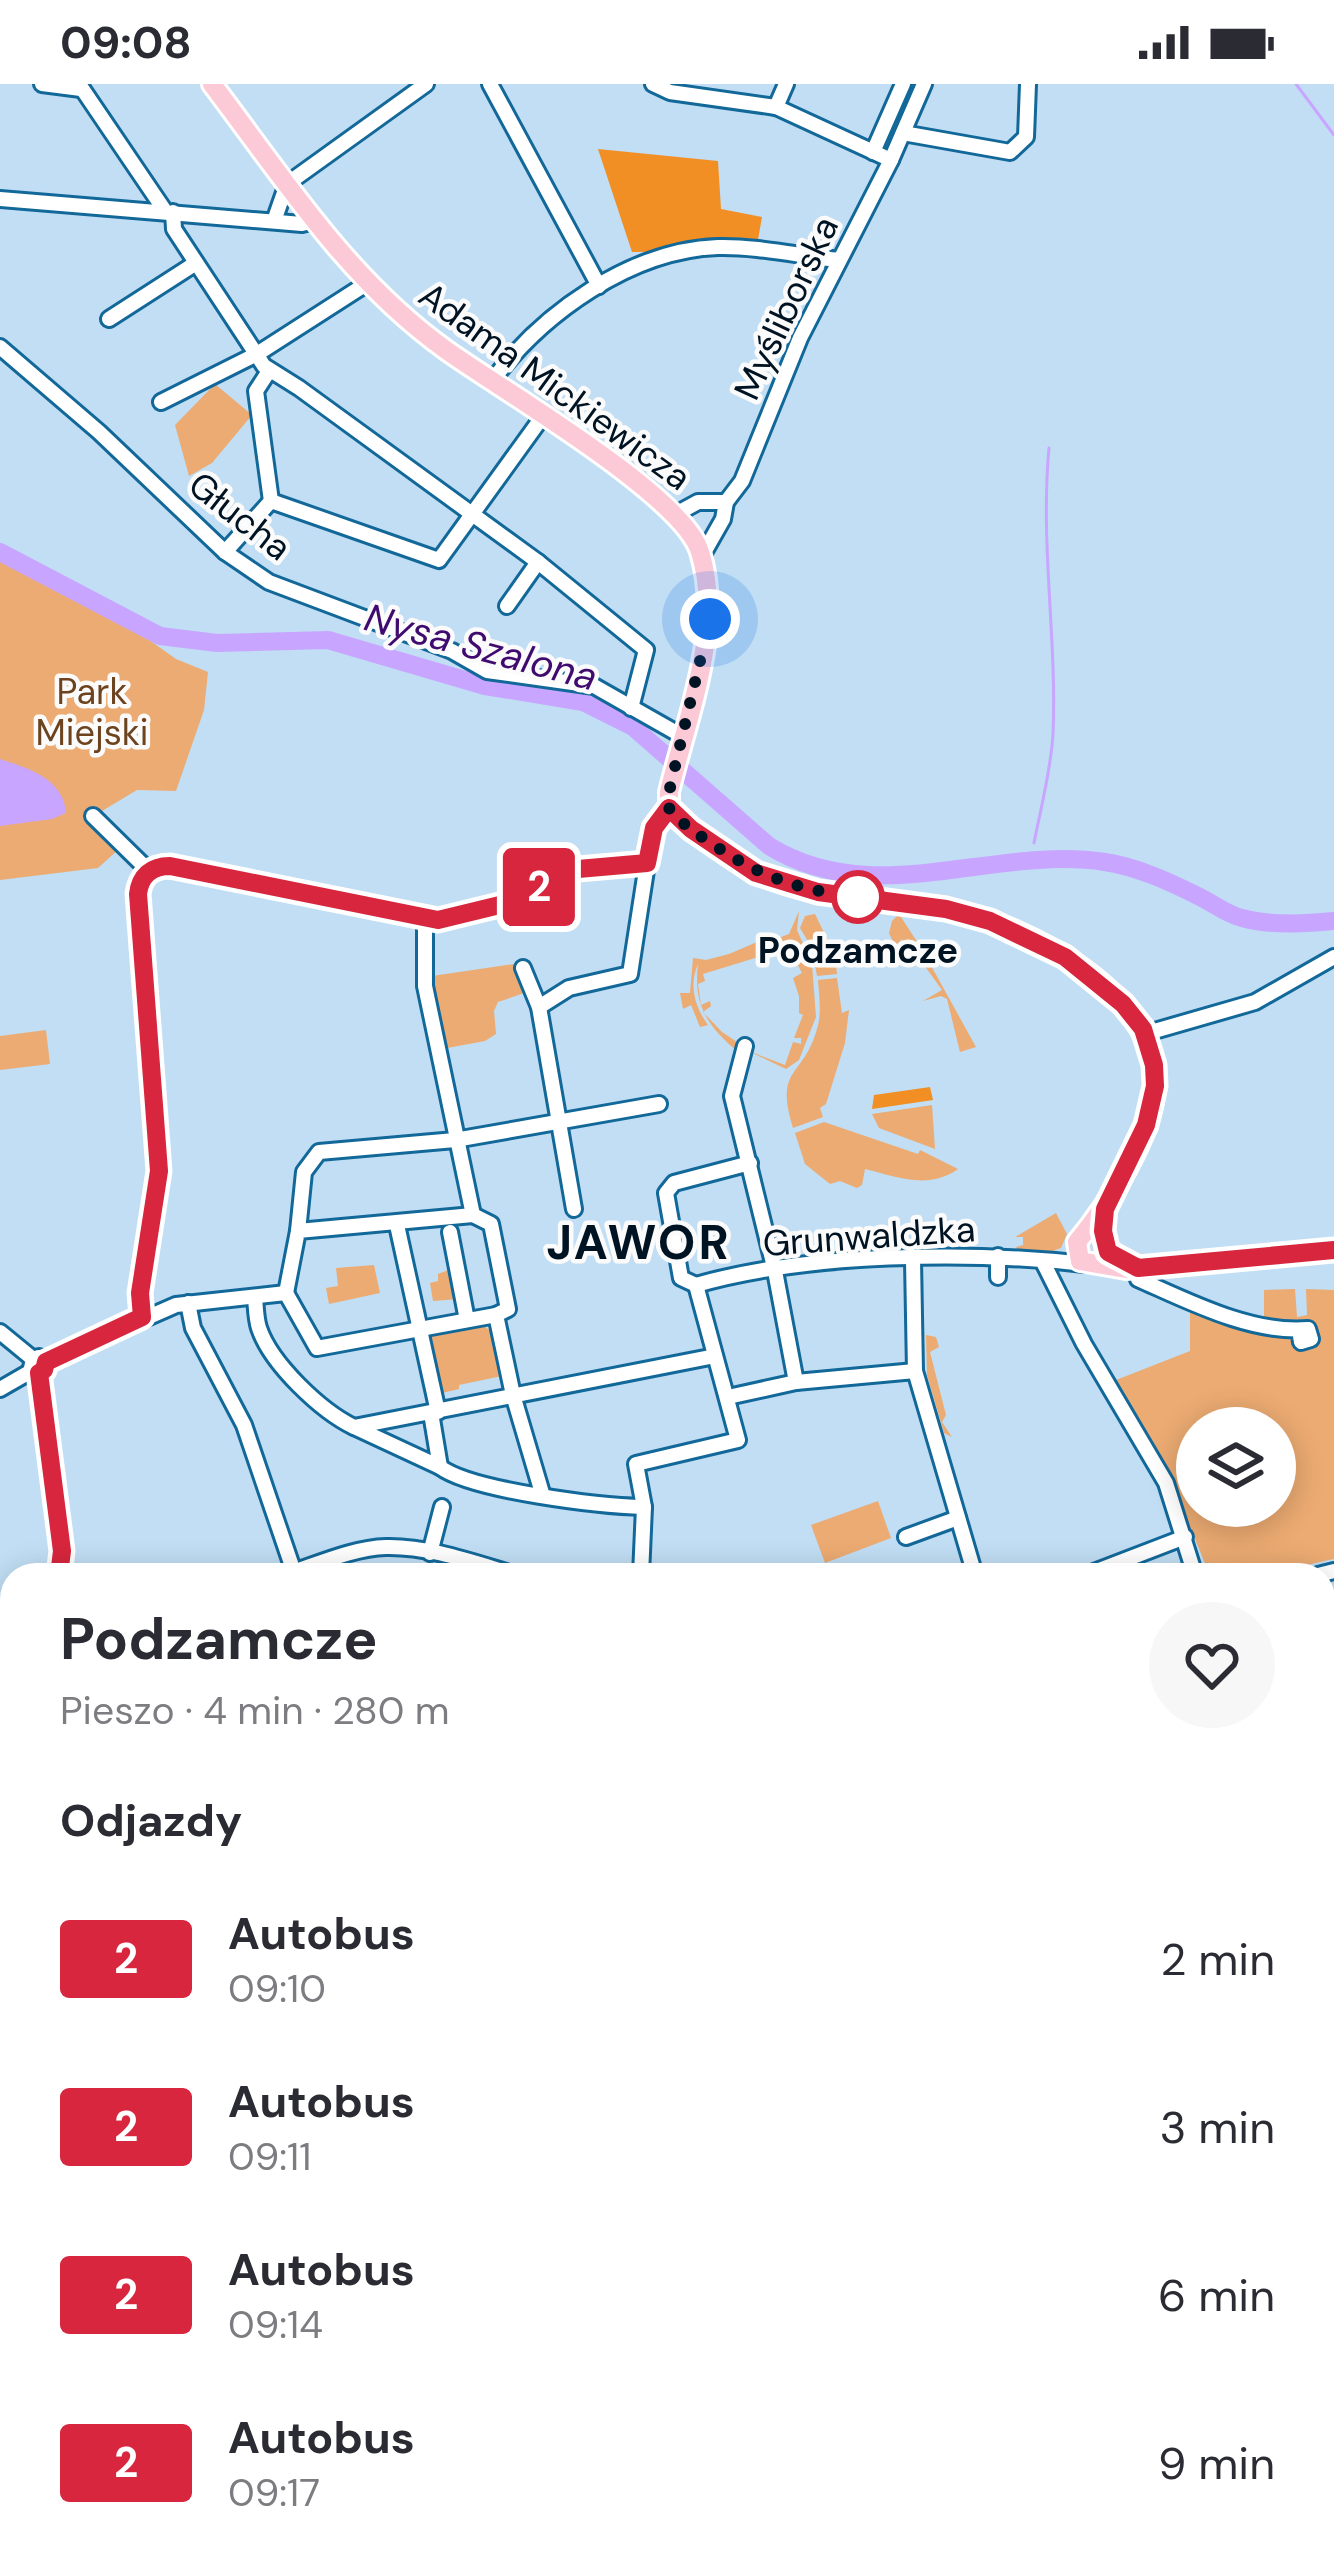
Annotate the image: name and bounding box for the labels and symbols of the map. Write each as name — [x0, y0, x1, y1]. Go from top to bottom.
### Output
street label: Myśliborska — [723, 209, 849, 407]
street label: Adama Mickiewicza — [410, 271, 700, 501]
street label: Głucha — [179, 461, 301, 571]
your location — [680, 589, 740, 649]
water label: Nysa Szalona — [359, 591, 603, 703]
park label: Park Miejski — [36, 668, 148, 756]
line badge: 2 — [500, 848, 578, 926]
marker: Podzamcze — [833, 872, 883, 922]
place label: Podzamcze — [758, 927, 958, 974]
street label: Grunwaldzka — [761, 1205, 977, 1267]
district label: JAWOR — [546, 1211, 732, 1274]

